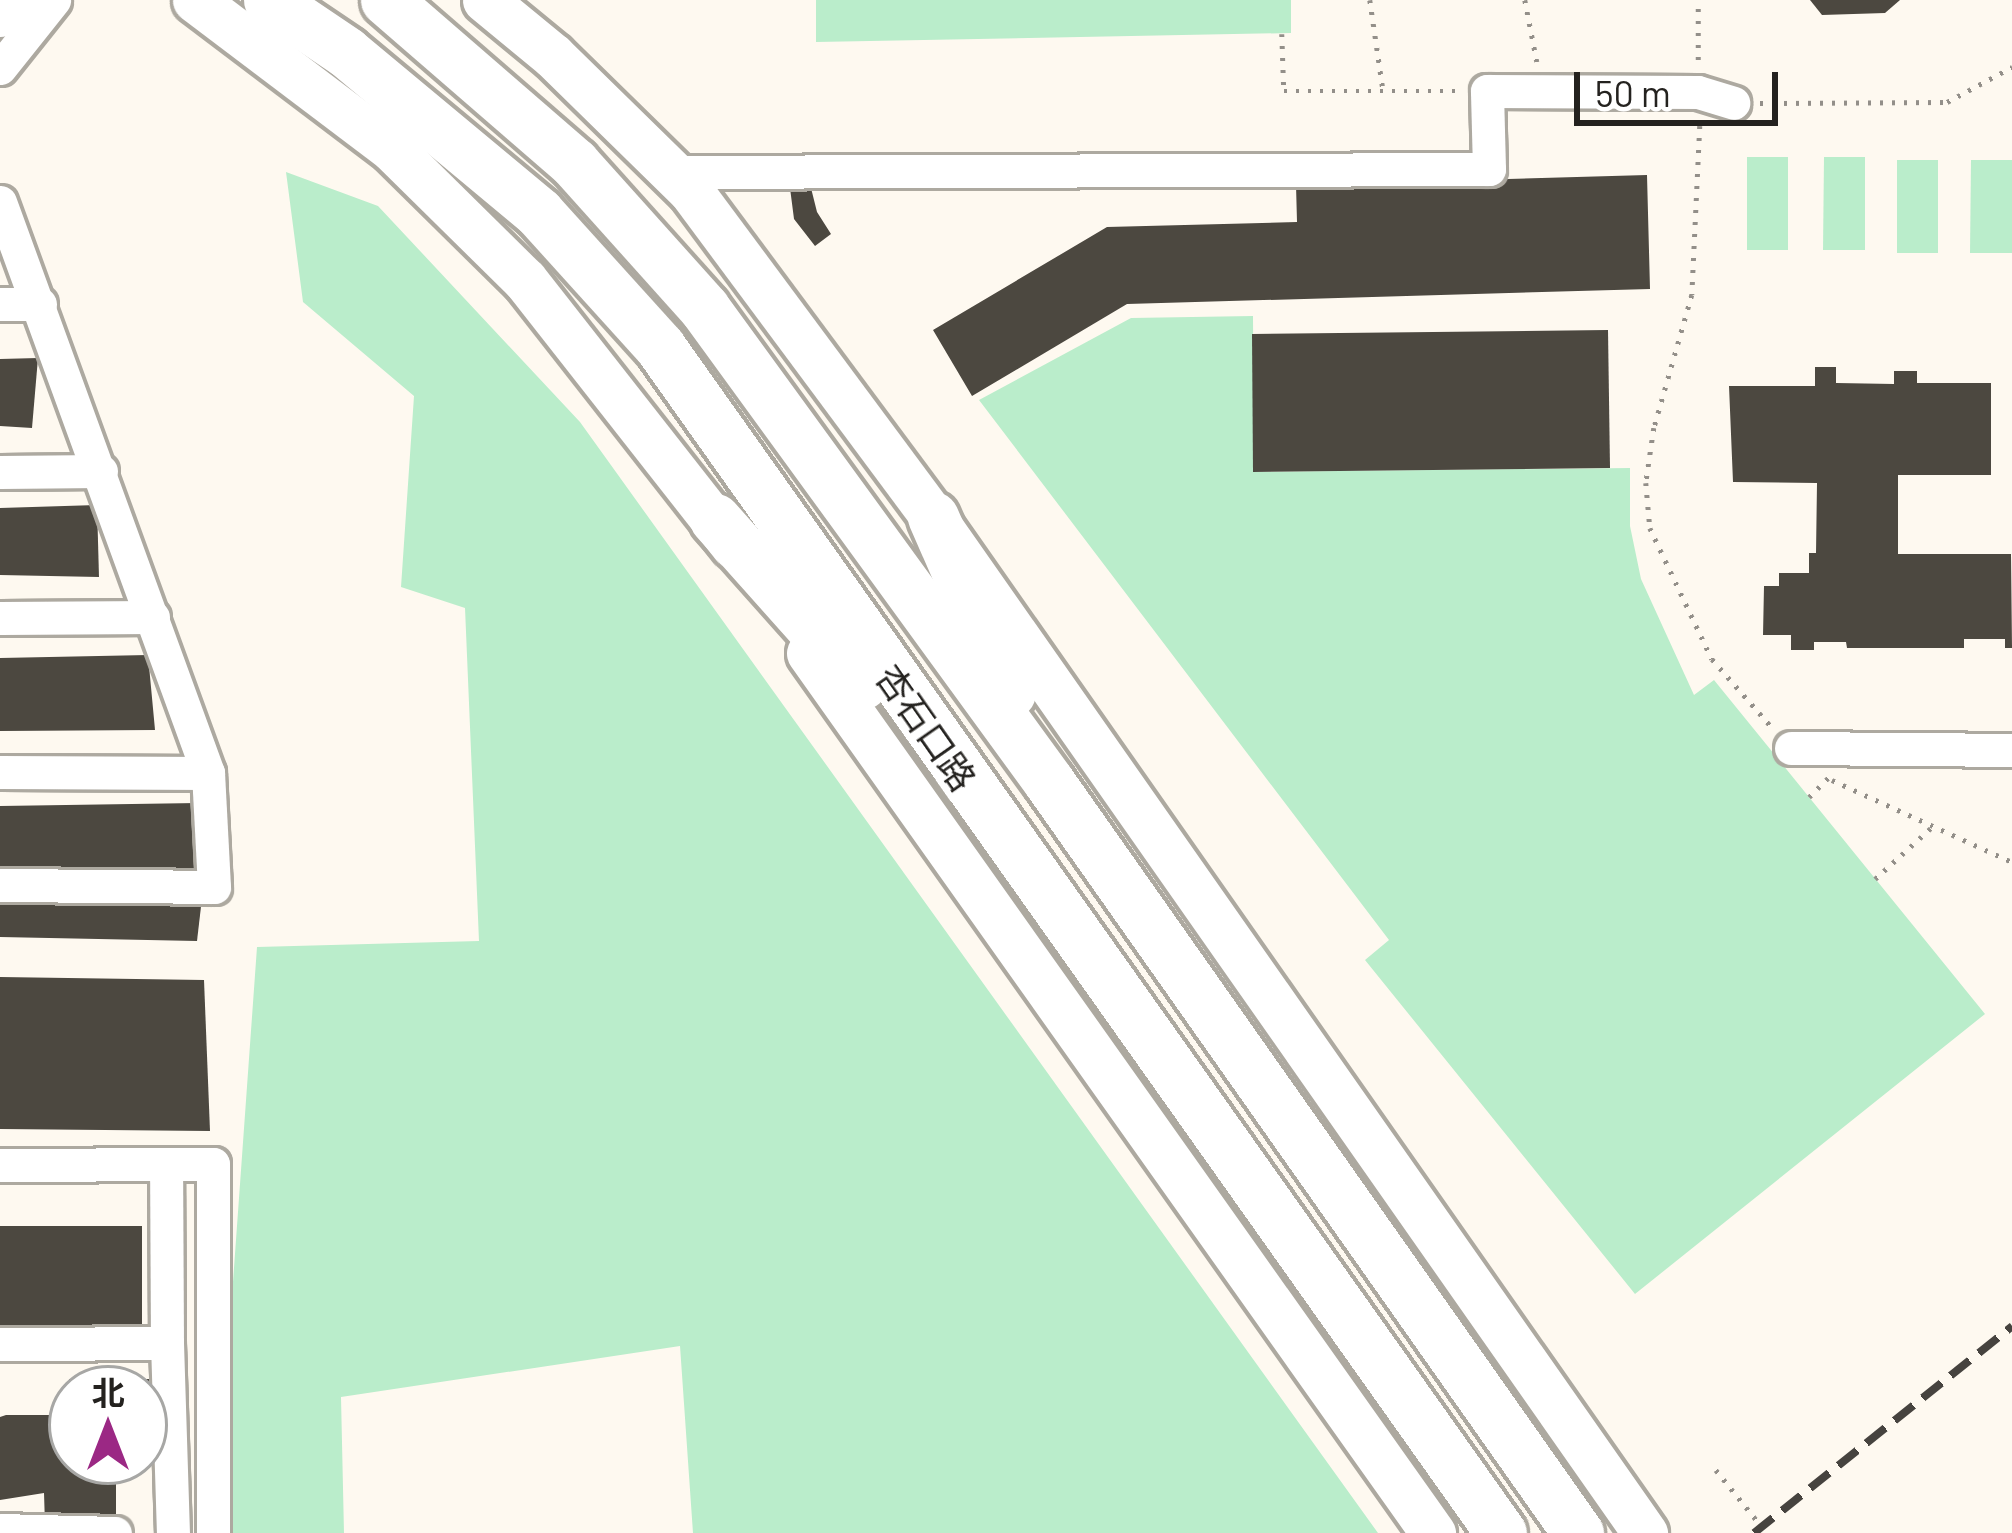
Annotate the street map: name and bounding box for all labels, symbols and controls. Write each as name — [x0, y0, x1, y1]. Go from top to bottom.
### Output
scale bar — [1580, 48, 1784, 122]
text: 50 m — [1595, 71, 1671, 114]
street label: 杏石口路 — [868, 656, 986, 798]
north arrow — [48, 1365, 168, 1485]
text: 北 — [92, 1372, 125, 1412]

